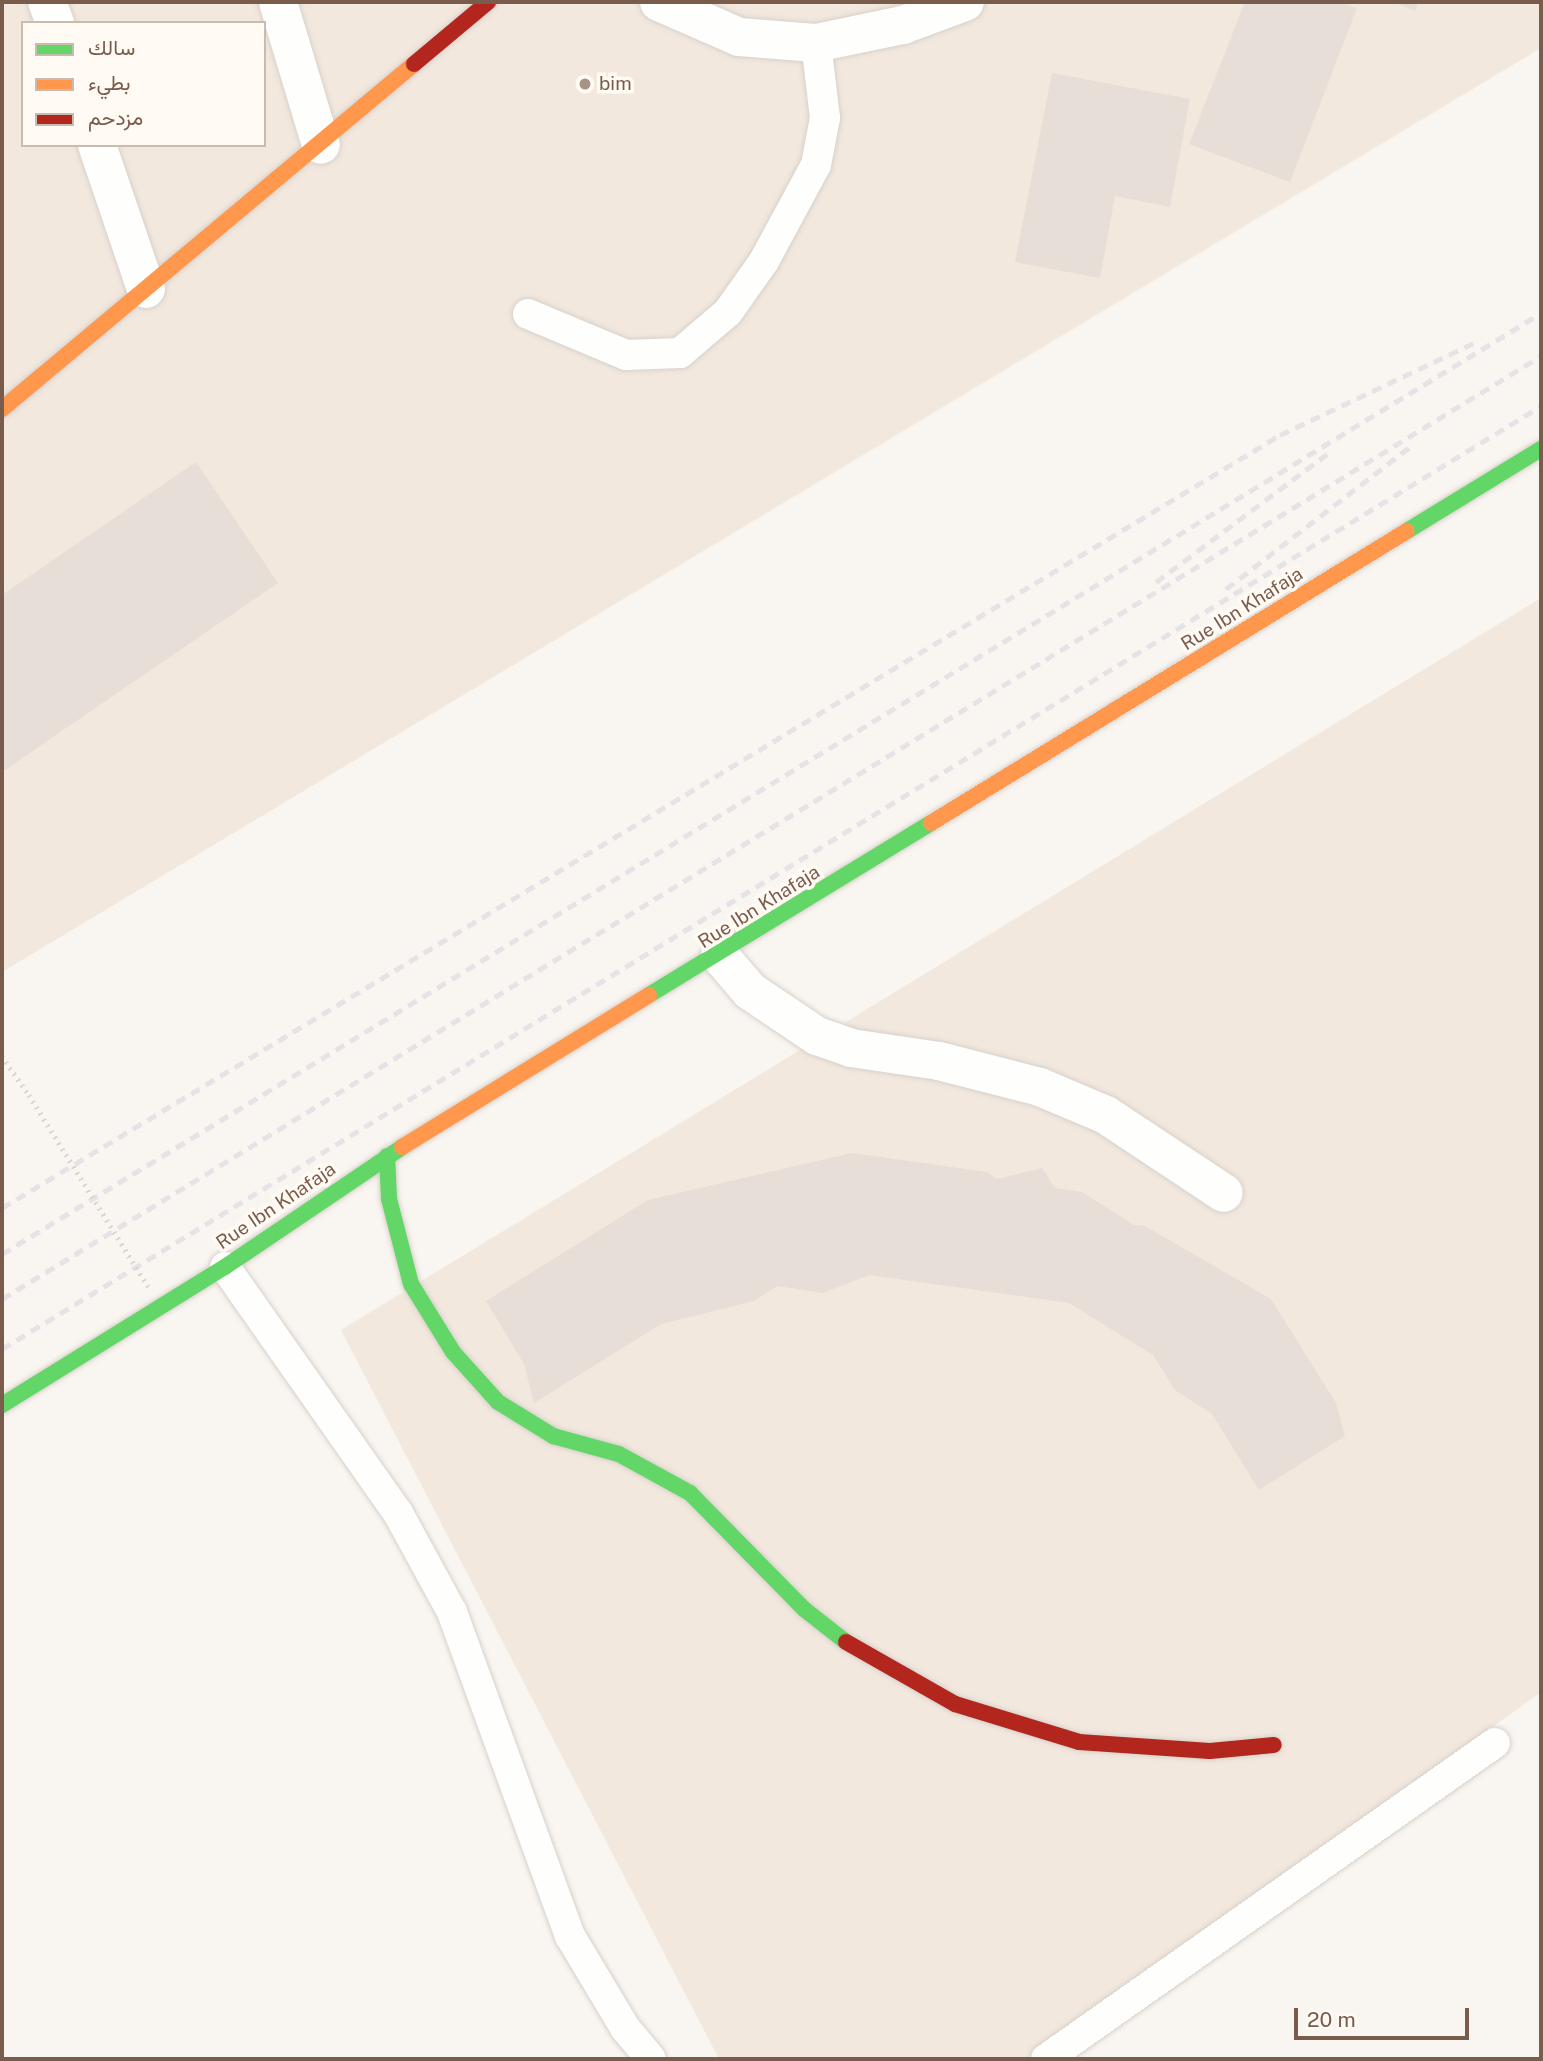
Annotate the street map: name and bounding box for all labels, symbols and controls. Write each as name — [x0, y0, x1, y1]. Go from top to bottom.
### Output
legend — [21, 21, 266, 147]
text: سالك — [88, 35, 135, 60]
text: بطيء — [88, 70, 131, 95]
place label: bim — [599, 73, 632, 95]
marker: bim — [577, 76, 593, 92]
text: مزدحم — [88, 105, 143, 130]
street label: Rue Ibn Khafaja — [1177, 562, 1307, 656]
street label: Rue Ibn Khafaja — [694, 860, 824, 954]
street label: Rue Ibn Khafaja — [212, 1158, 340, 1254]
scale bar — [1298, 1994, 1473, 2038]
text: 20 m — [1307, 2007, 1356, 2032]

